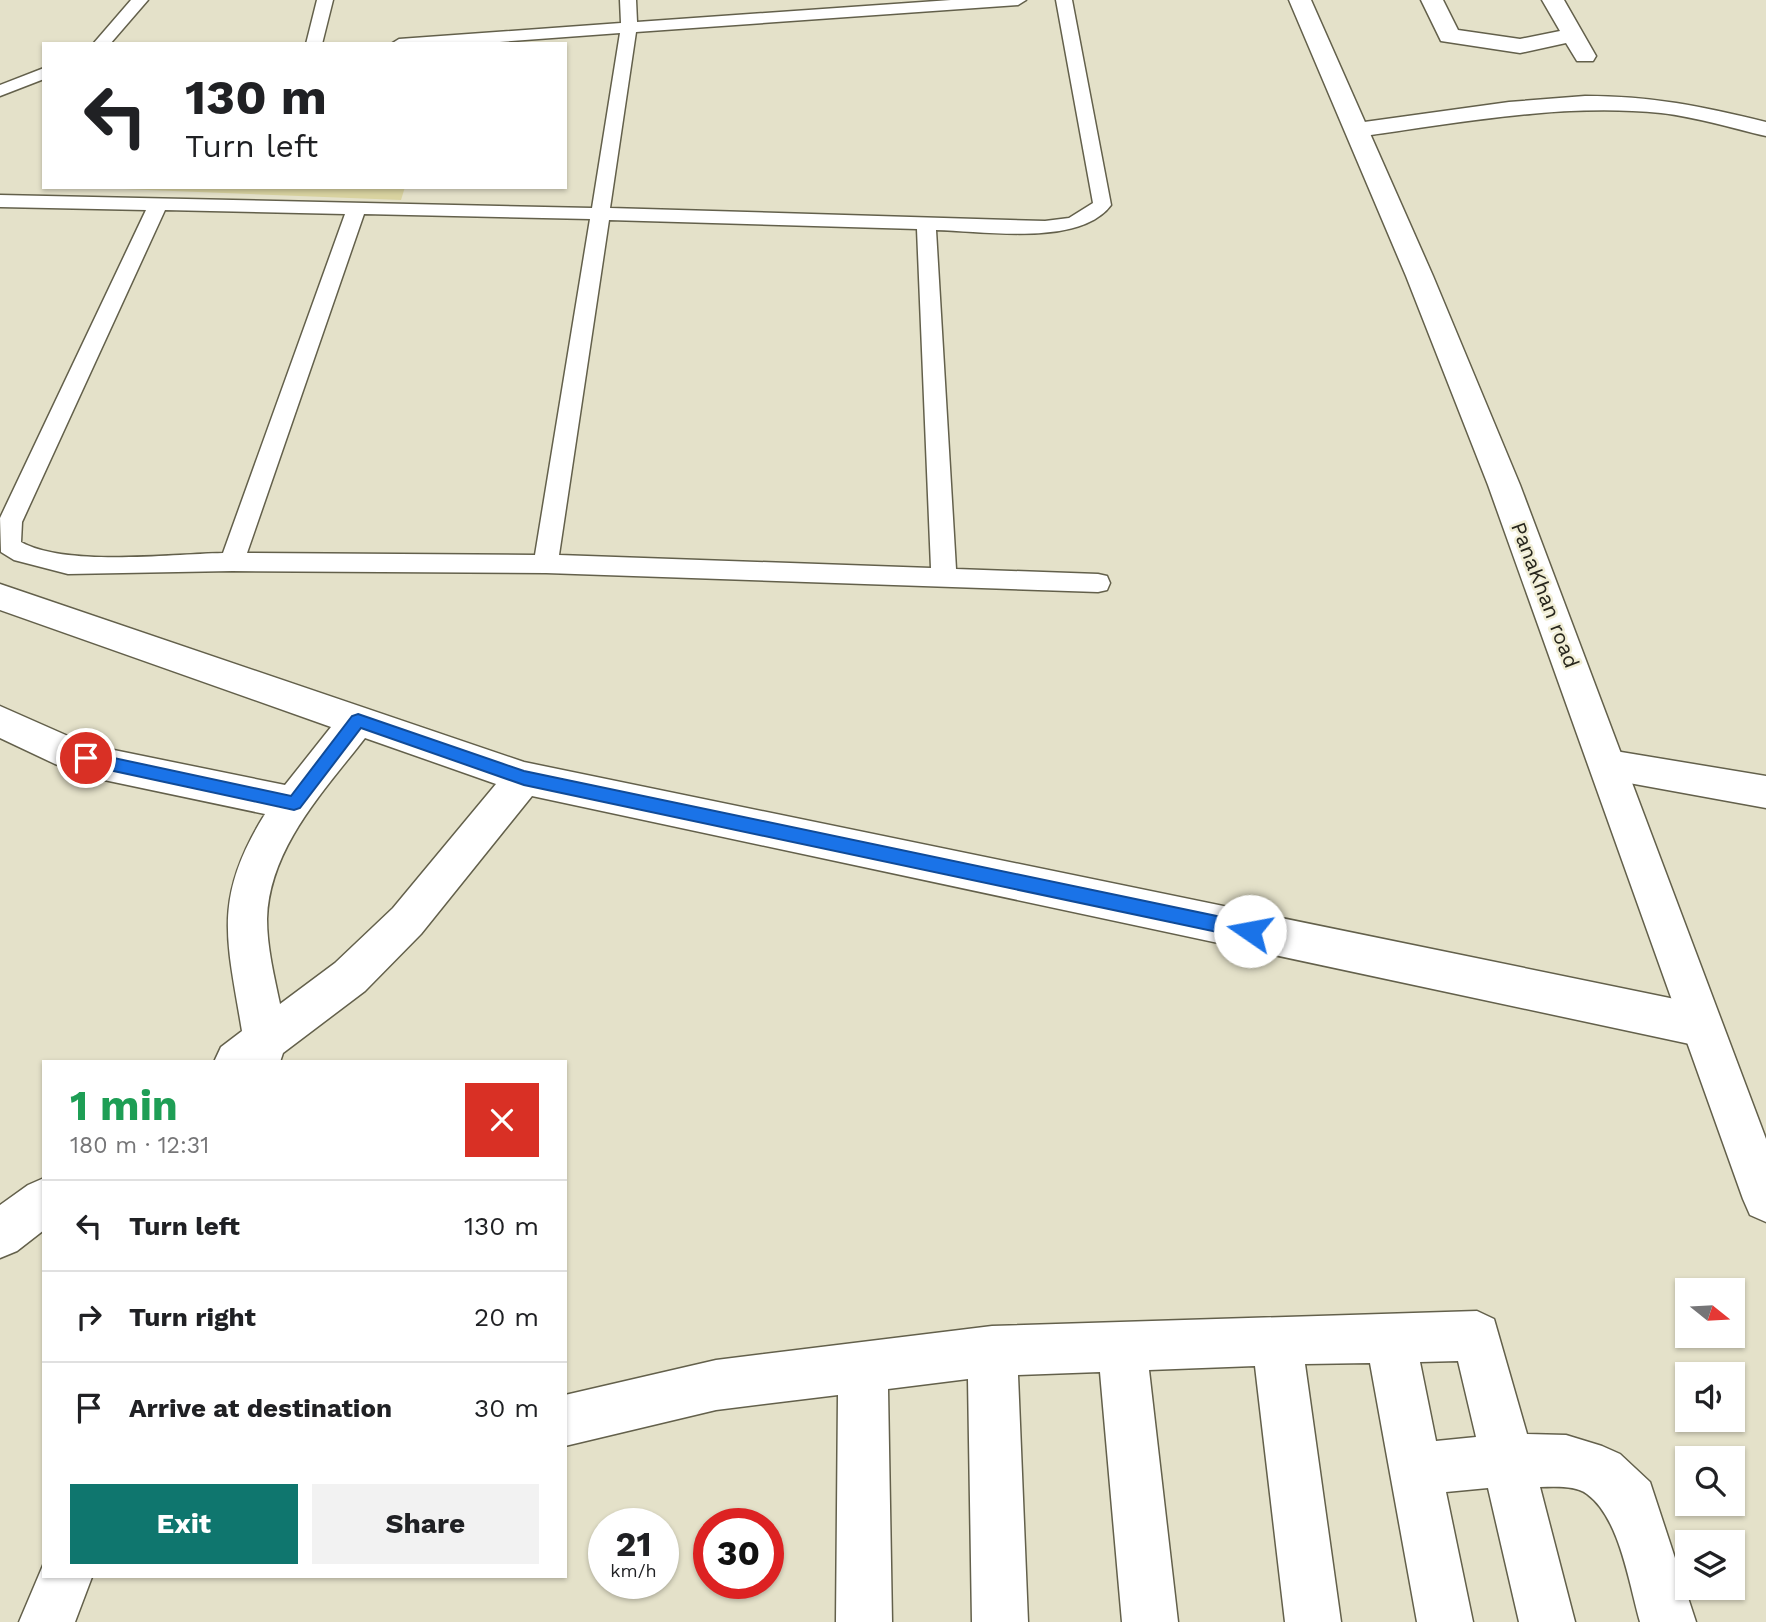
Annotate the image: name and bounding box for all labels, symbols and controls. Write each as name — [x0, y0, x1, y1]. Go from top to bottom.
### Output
text: 130 m — [185, 68, 327, 126]
icon: left — [70, 70, 161, 161]
text: Turn left — [185, 127, 318, 165]
street label: PanaKhan road — [1506, 518, 1585, 671]
pin — [56, 728, 116, 788]
icon: arrive — [67, 739, 105, 777]
position arrow — [1213, 894, 1287, 968]
text: 1 min — [70, 1081, 178, 1130]
button: close — [465, 1083, 539, 1157]
text: 180 m · 12:31 — [70, 1132, 209, 1159]
icon: left — [70, 1207, 108, 1245]
text: Turn left — [129, 1211, 240, 1241]
text: 130 m — [464, 1211, 539, 1241]
north arrow — [1675, 1278, 1745, 1348]
map controls — [1675, 1278, 1745, 1600]
icon: right — [70, 1298, 108, 1336]
text: Turn right — [129, 1302, 256, 1332]
text: 20 m — [474, 1302, 539, 1332]
button: sound — [1675, 1362, 1745, 1432]
icon: arrive — [70, 1389, 108, 1427]
text: Arrive at destination — [129, 1393, 392, 1423]
text: 30 m — [474, 1393, 539, 1423]
button: search — [1675, 1446, 1745, 1516]
button: Exit — [70, 1484, 298, 1564]
button: Share — [312, 1484, 539, 1564]
speed limit sign: 30 — [693, 1508, 784, 1599]
text: 21 — [616, 1523, 651, 1565]
button: layers — [1675, 1530, 1745, 1600]
text: km/h — [610, 1560, 657, 1581]

